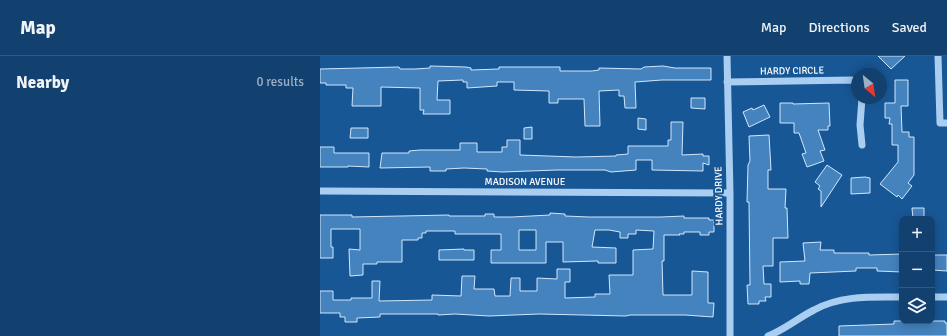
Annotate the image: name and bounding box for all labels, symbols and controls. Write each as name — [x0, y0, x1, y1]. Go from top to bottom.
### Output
text: Map — [20, 16, 56, 40]
text: Map — [761, 19, 787, 36]
text: Directions — [809, 19, 870, 36]
text: Saved — [892, 19, 927, 36]
street label: HARDY CIRCLE — [760, 64, 824, 78]
north arrow — [851, 68, 887, 104]
text: Nearby — [16, 72, 69, 93]
text: 0 results — [256, 74, 304, 90]
street label: HARDY DRIVE — [712, 166, 726, 226]
street label: MADISON AVENUE — [485, 176, 566, 188]
map controls — [899, 216, 935, 324]
button: + — [899, 216, 935, 252]
button: − — [899, 252, 935, 288]
button: layers — [899, 288, 935, 324]

